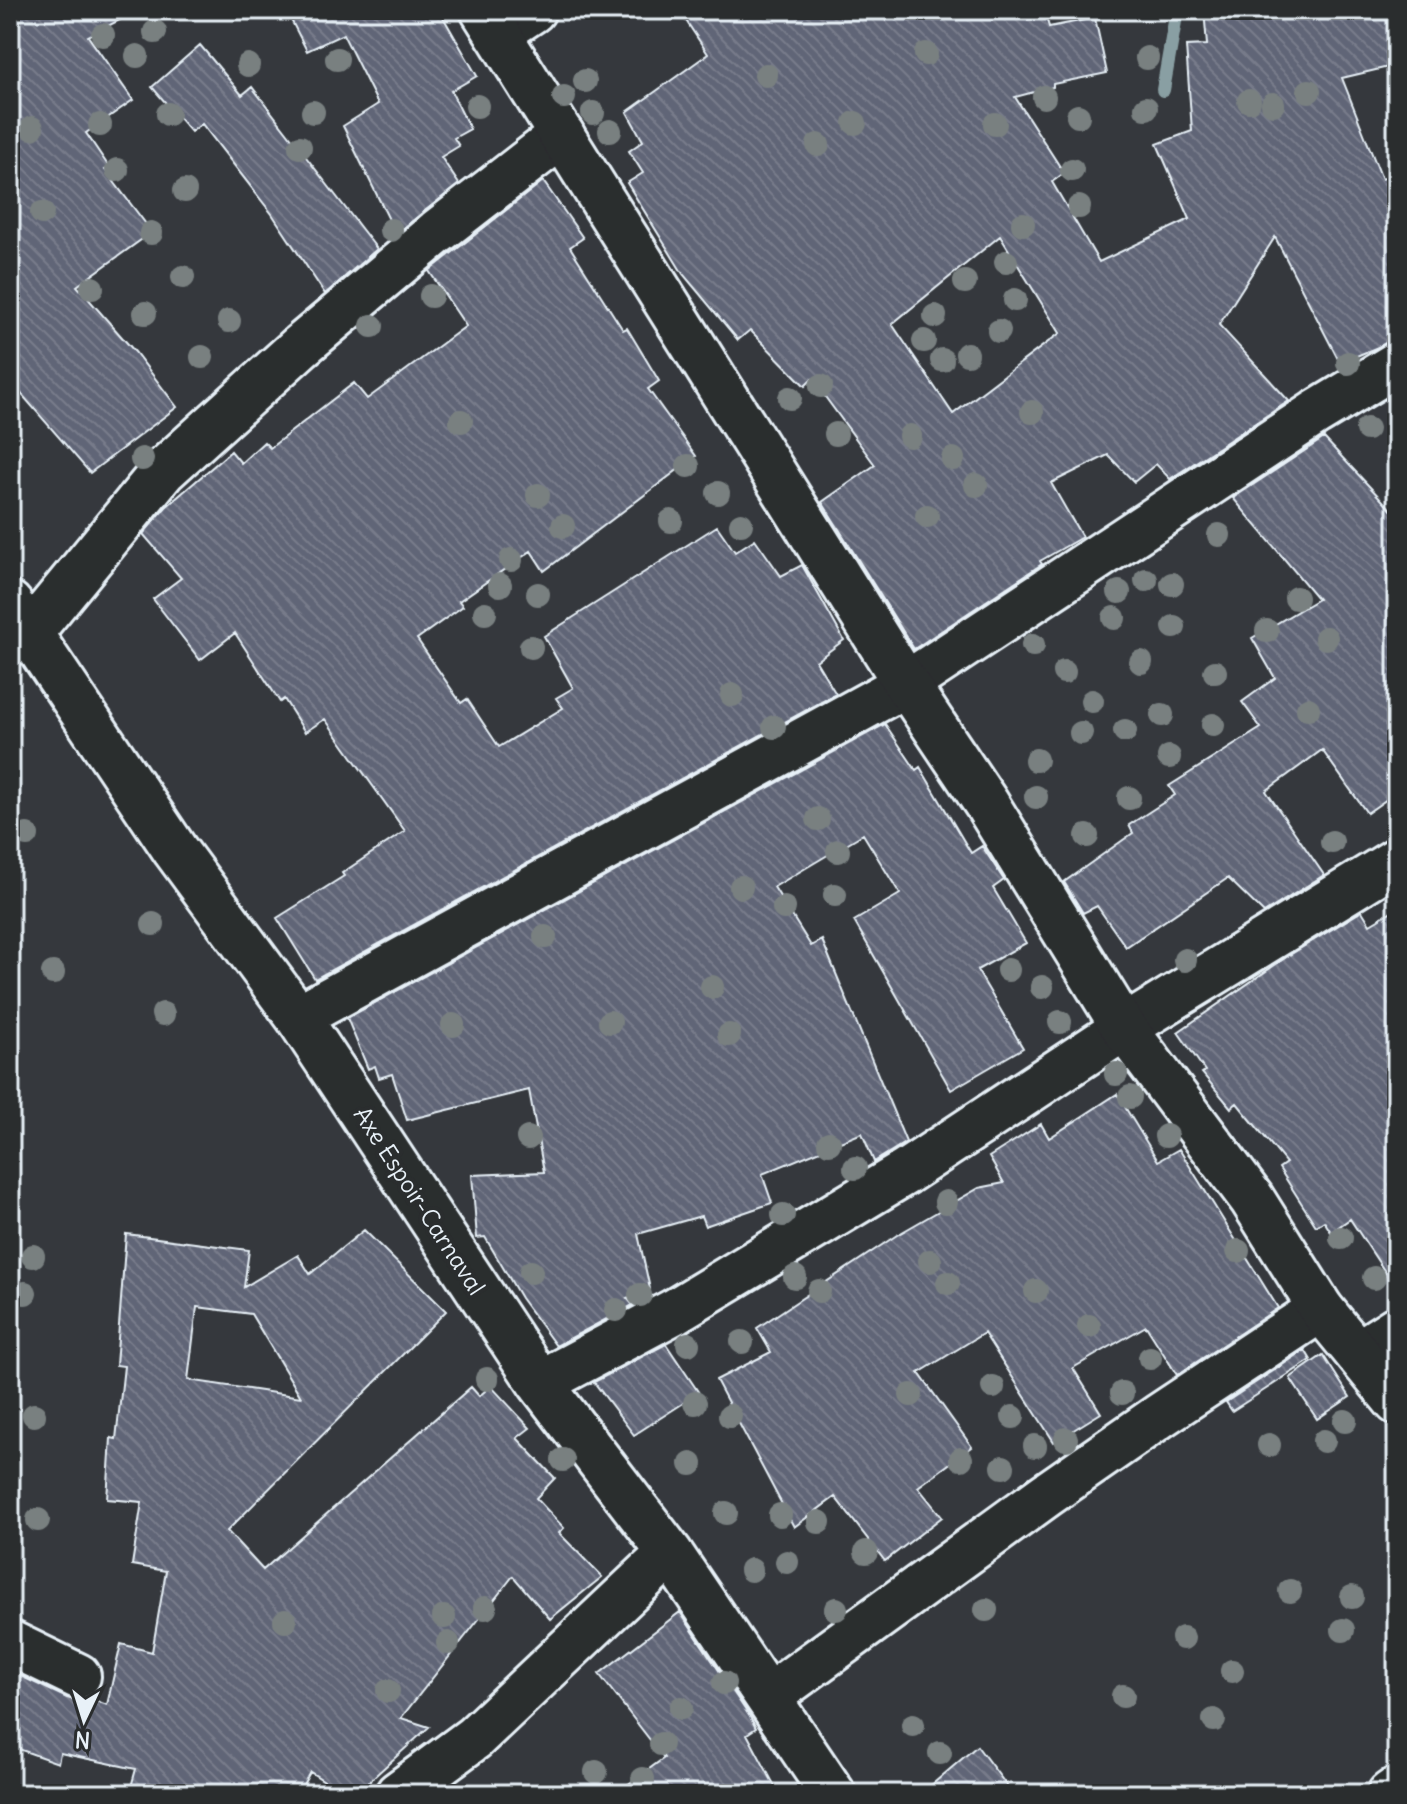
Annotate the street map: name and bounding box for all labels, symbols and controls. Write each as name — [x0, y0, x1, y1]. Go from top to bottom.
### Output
street label: Axe Espoir-Carnaval — [348, 1101, 492, 1300]
north arrow — [44, 1680, 124, 1760]
text: N — [74, 1725, 91, 1754]

